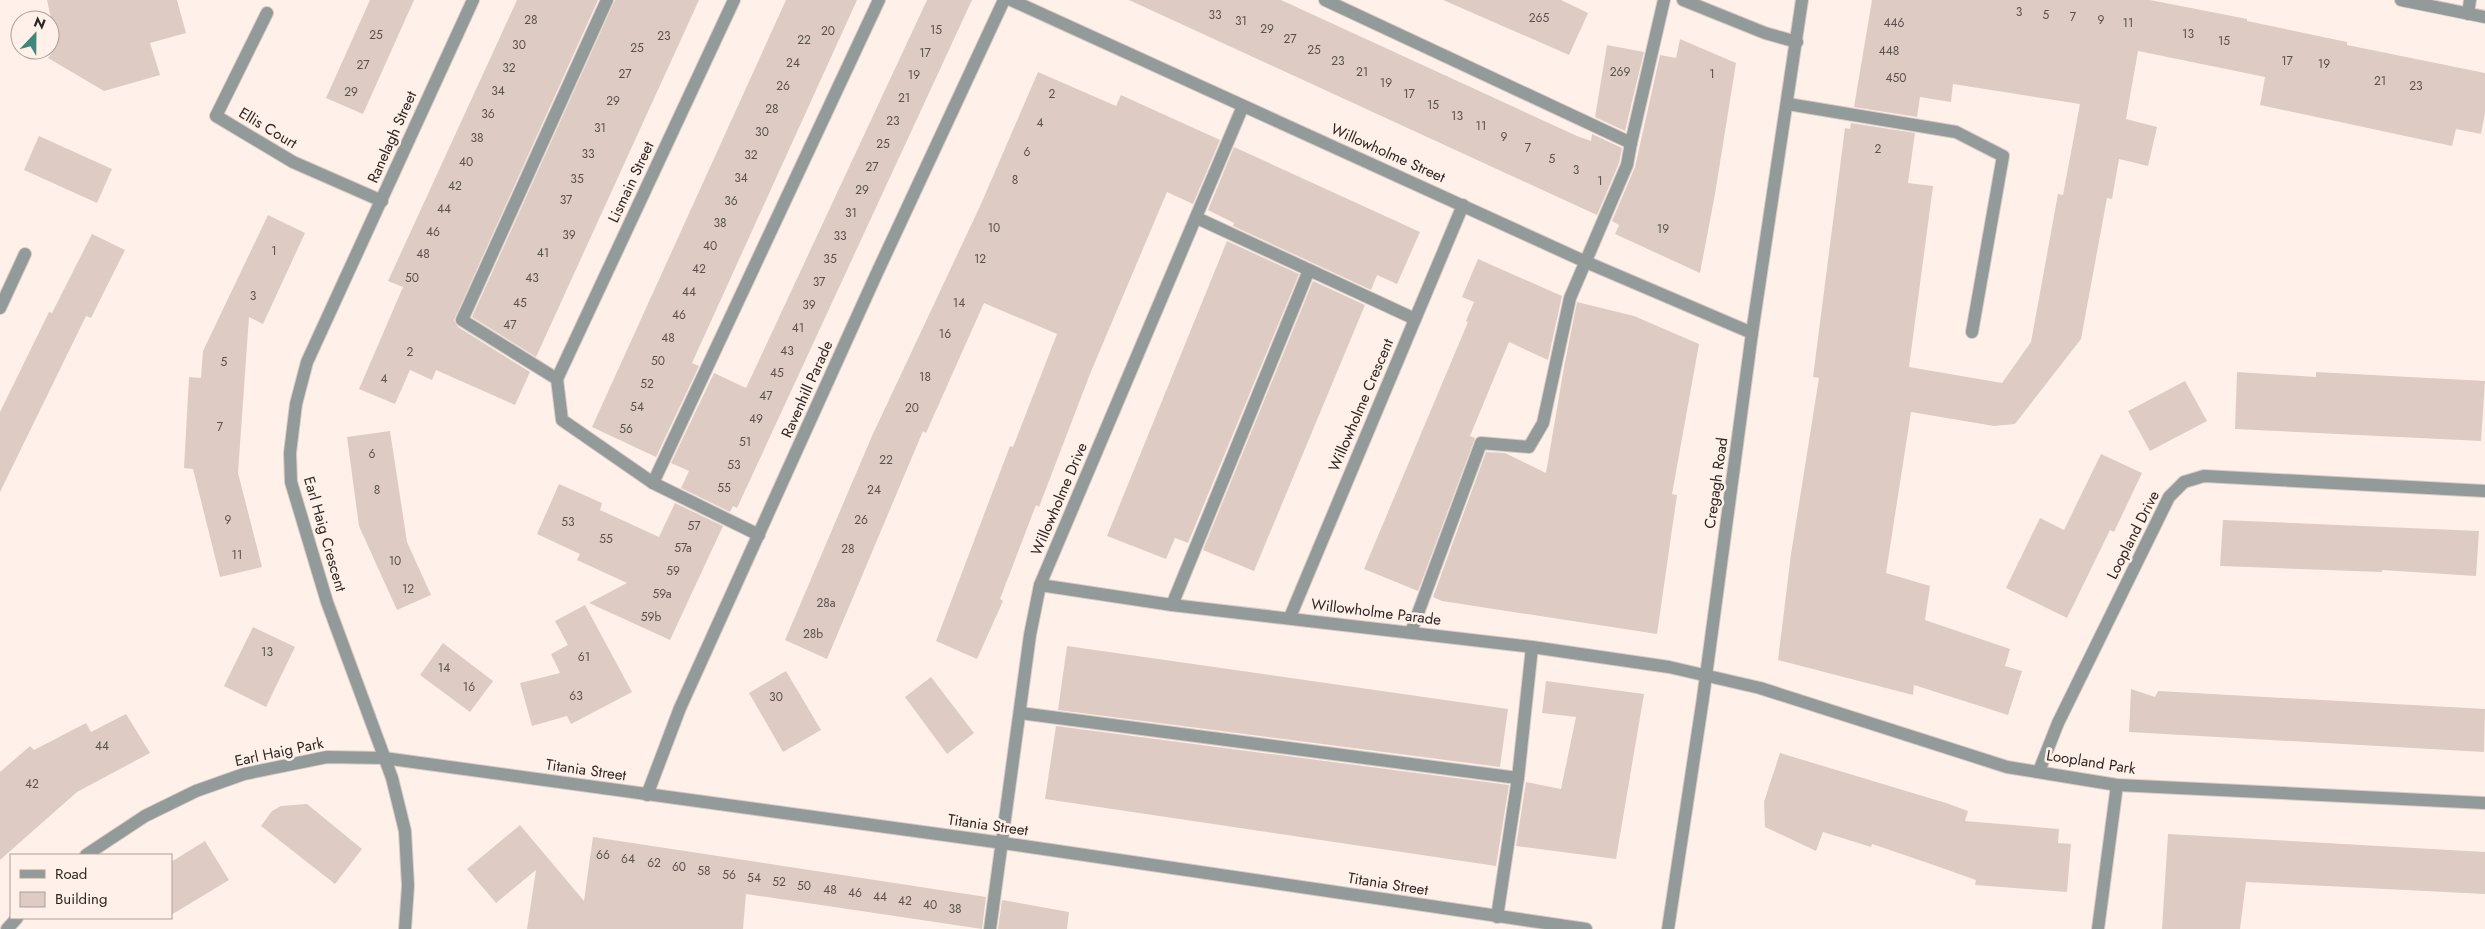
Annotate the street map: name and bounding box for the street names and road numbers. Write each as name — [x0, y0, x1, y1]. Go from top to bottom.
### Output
street label: Ranelagh Street — [362, 87, 422, 187]
street label: Ellis Court — [235, 102, 302, 154]
street label: Willowholme Street — [1327, 118, 1449, 188]
street label: Lismain Street — [603, 137, 660, 226]
street label: Willowholme Crescent — [1323, 335, 1399, 475]
street label: Ravenhill Parade — [776, 337, 838, 441]
street label: Cregagh Road — [1699, 436, 1733, 530]
street label: Willowholme Drive — [1025, 439, 1093, 559]
street label: Earl Haig Crescent — [298, 474, 352, 595]
street label: Loopland Drive — [2101, 487, 2165, 583]
street label: Willowholme Parade — [1310, 593, 1443, 631]
street label: Earl Haig Park — [233, 732, 326, 772]
street label: Loopland Park — [2045, 744, 2138, 780]
street label: Titania Street — [544, 753, 628, 787]
street label: Titania Street — [946, 808, 1030, 842]
street label: Titania Street — [1346, 867, 1430, 901]

